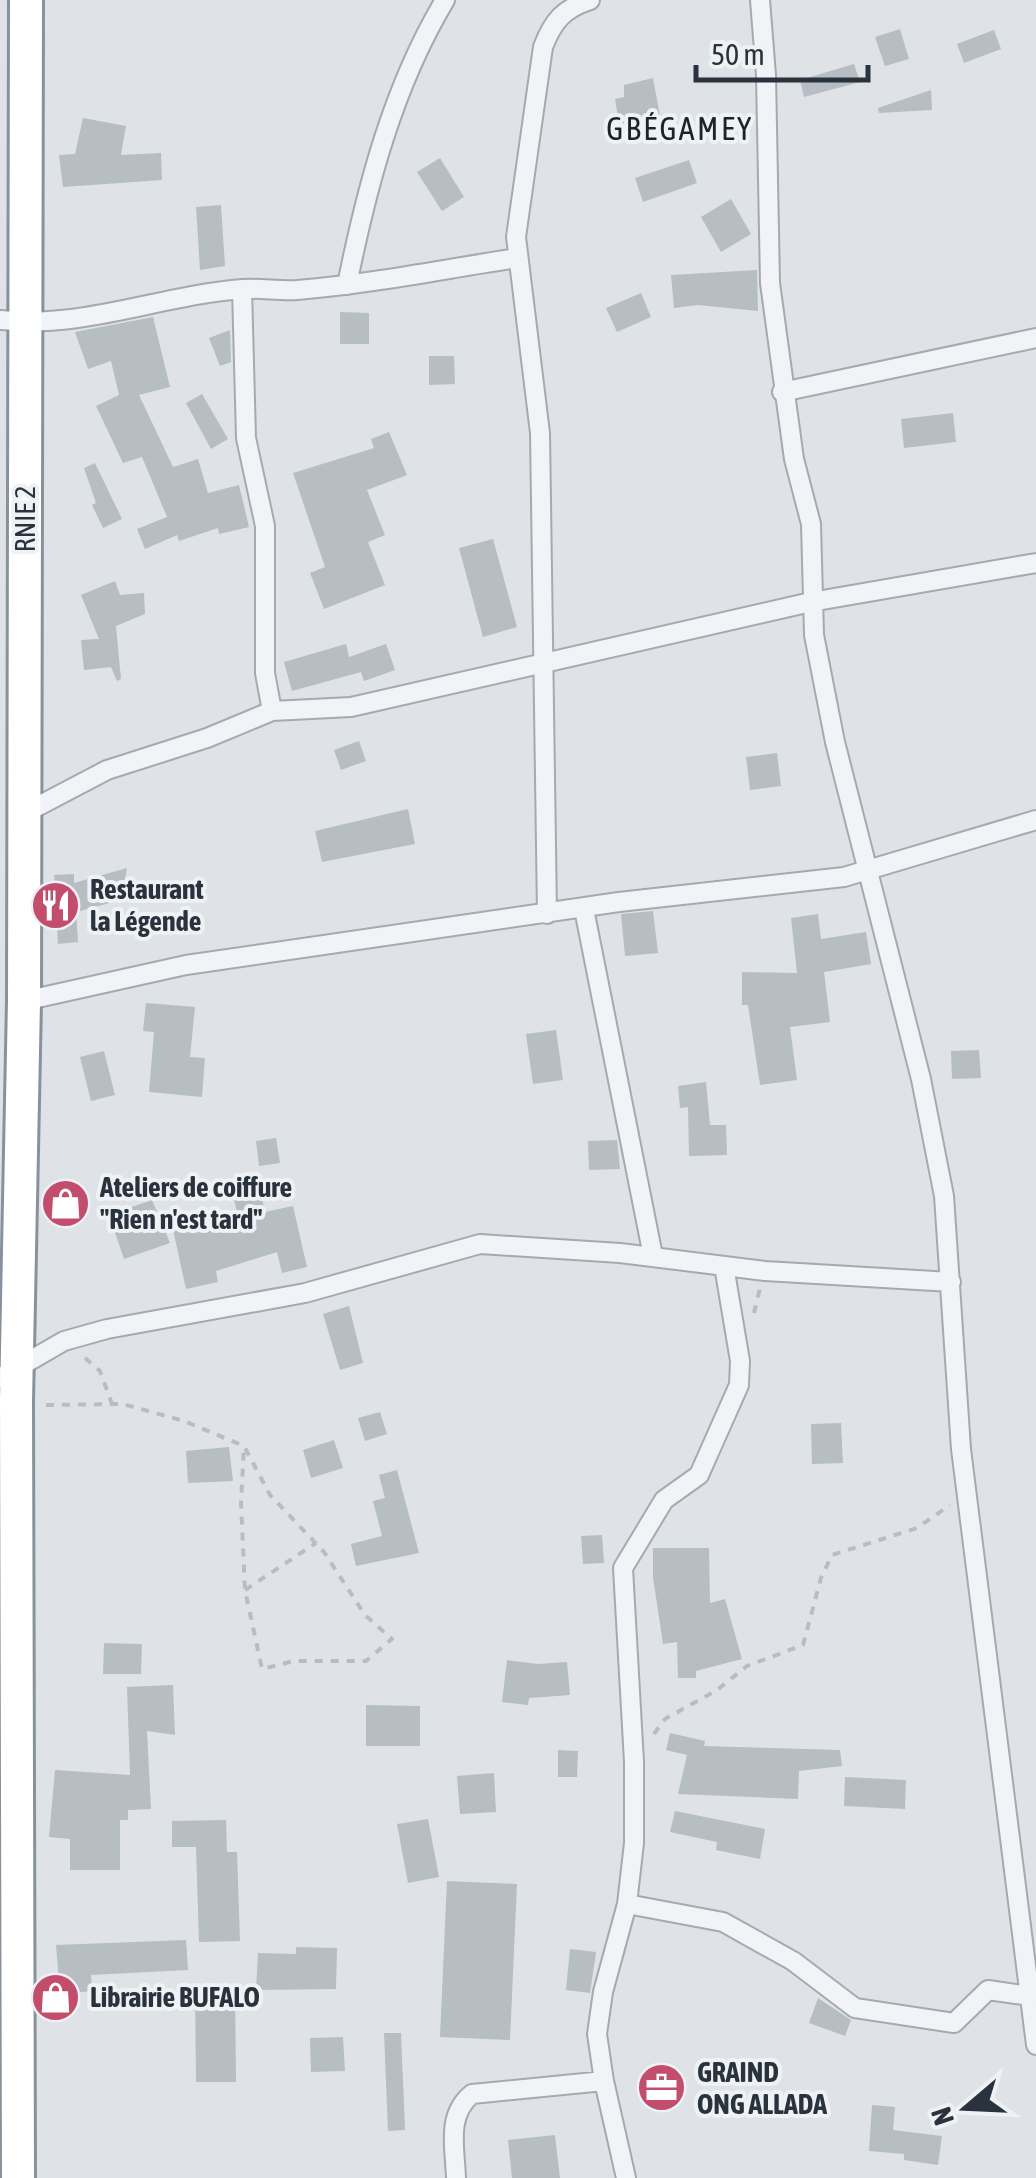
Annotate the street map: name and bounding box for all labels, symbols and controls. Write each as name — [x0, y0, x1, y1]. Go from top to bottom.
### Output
scale bar — [696, 20, 868, 82]
text: 50 m — [711, 37, 765, 71]
district label: GBÉGAMEY — [606, 110, 754, 147]
street label: RNIE 2 — [9, 486, 41, 552]
place label: Restaurant la Légende — [90, 873, 204, 937]
restaurant icon: Restaurant la Légende — [29, 879, 81, 931]
place label: Ateliers de coiffure "Rien n'est tard" — [99, 1171, 292, 1235]
shop icon: Ateliers de coiffure "Rien n'est tard" — [39, 1177, 91, 1229]
shop icon: Librairie BUFALO — [29, 1971, 81, 2023]
place label: Librairie BUFALO — [90, 1981, 260, 2013]
place label: GRAIND ONG ALLADA — [697, 2056, 827, 2120]
north arrow — [916, 2058, 1016, 2158]
office icon: GRAIND ONG ALLADA — [636, 2062, 688, 2114]
text: N — [925, 2103, 960, 2129]

